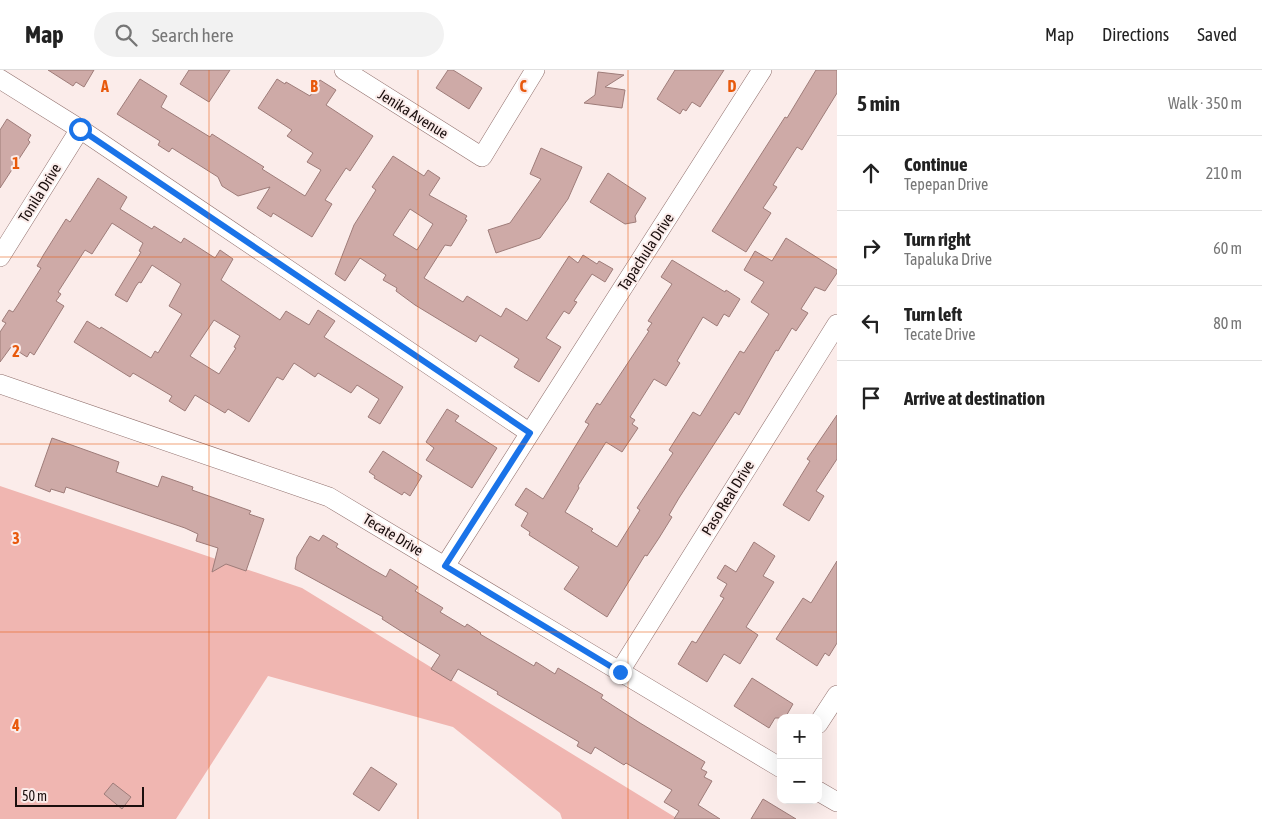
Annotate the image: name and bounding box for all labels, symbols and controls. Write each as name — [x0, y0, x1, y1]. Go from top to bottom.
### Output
search box — [94, 12, 444, 57]
text: Map — [25, 21, 64, 48]
icon: search — [112, 21, 140, 49]
text: Search here — [152, 24, 234, 46]
text: Map — [1045, 24, 1074, 45]
text: Directions — [1102, 24, 1169, 45]
text: Saved — [1197, 24, 1237, 45]
text: A — [100, 77, 109, 95]
text: B — [310, 77, 318, 95]
text: C — [519, 77, 527, 95]
text: D — [728, 77, 737, 95]
street label: Jenika Avenue — [375, 85, 452, 142]
text: 5 min — [857, 91, 900, 115]
text: Walk · 350 m — [1168, 94, 1242, 112]
route start — [69, 118, 92, 141]
text: Continue — [904, 153, 968, 175]
text: 1 — [12, 154, 20, 172]
icon: ahead — [857, 159, 885, 187]
street label: Tonila Drive — [15, 160, 64, 225]
text: 210 m — [1206, 164, 1242, 182]
text: Tepepan Drive — [904, 175, 988, 193]
street label: Tapachula Drive — [614, 210, 677, 294]
text: Turn right — [904, 228, 971, 250]
icon: right — [857, 234, 885, 262]
text: 60 m — [1213, 239, 1242, 257]
text: Tapaluka Drive — [904, 250, 992, 268]
text: Turn left — [904, 303, 962, 325]
icon: left — [857, 309, 885, 337]
text: 80 m — [1213, 314, 1242, 332]
text: Tecate Drive — [904, 325, 976, 343]
text: 2 — [12, 342, 20, 360]
icon: arrive — [857, 384, 885, 412]
text: Arrive at destination — [904, 387, 1045, 409]
street label: Paso Real Drive — [698, 457, 757, 538]
street label: Tecate Drive — [360, 510, 427, 559]
text: 3 — [12, 529, 20, 547]
route end — [609, 661, 632, 684]
map controls — [777, 714, 822, 804]
button: + — [777, 714, 822, 759]
text: 4 — [11, 716, 20, 734]
button: − — [777, 759, 822, 804]
scale bar — [15, 784, 144, 807]
text: 50 m — [22, 788, 47, 804]

